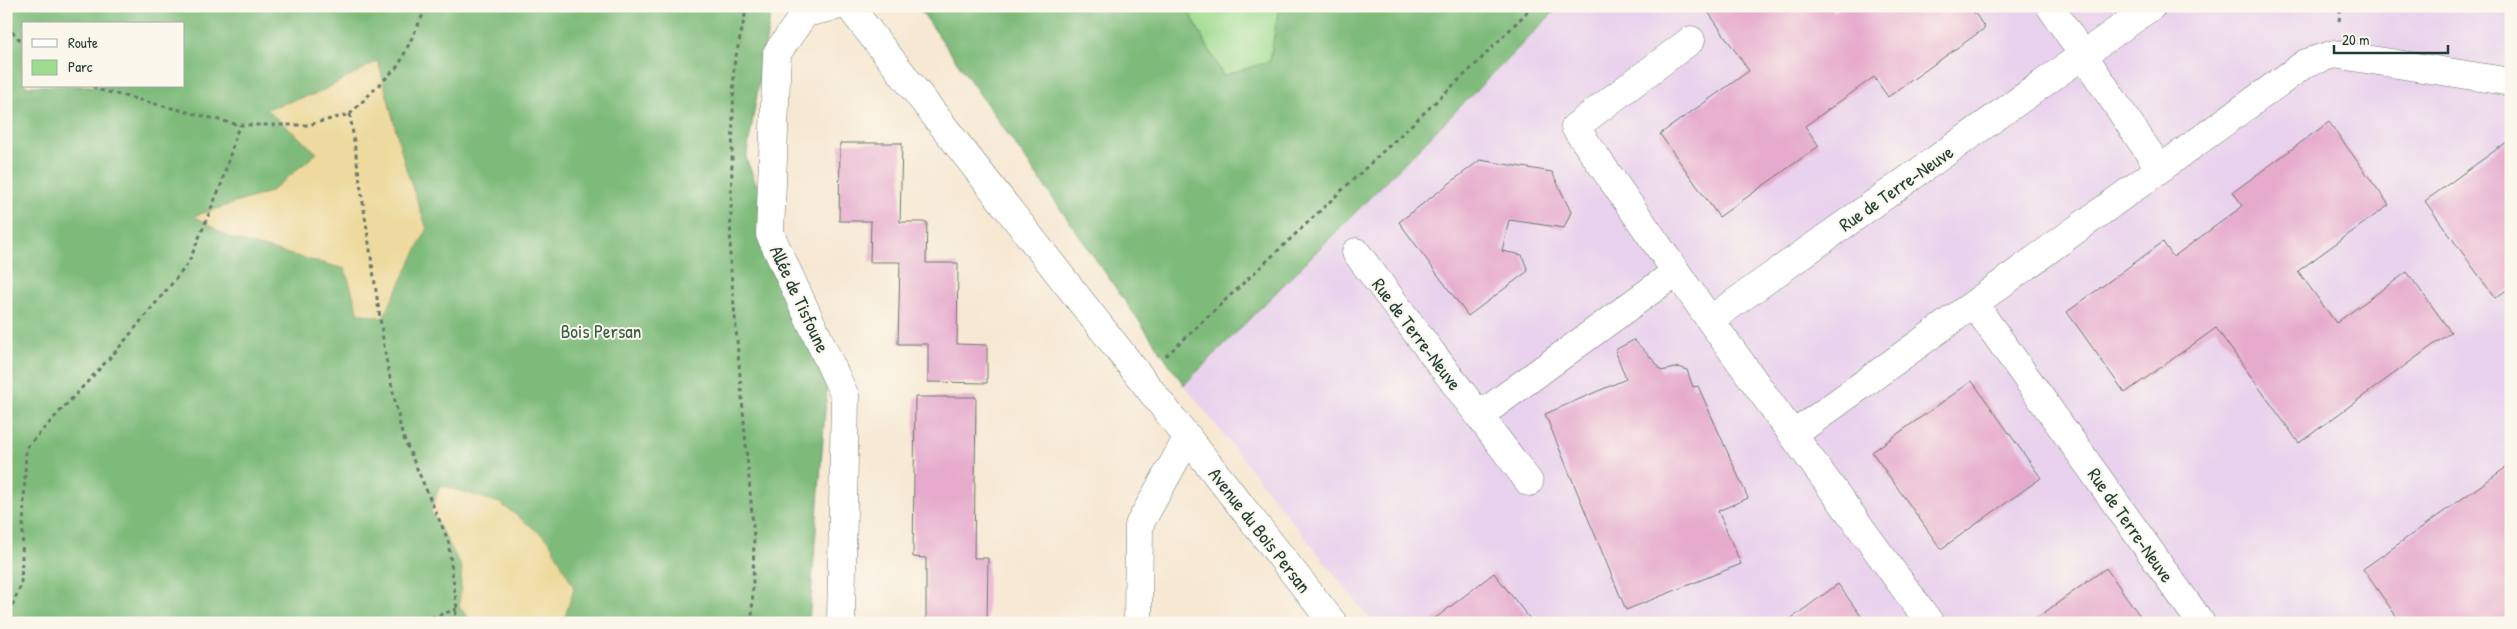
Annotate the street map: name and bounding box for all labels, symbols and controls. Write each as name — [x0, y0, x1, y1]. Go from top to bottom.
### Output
legend — [22, 22, 185, 88]
scale bar — [2334, 22, 2448, 54]
text: 20 m — [2342, 29, 2369, 50]
text: Route — [68, 32, 98, 53]
text: Parc — [68, 56, 93, 77]
street label: Rue de Terre-Neuve — [1834, 139, 1959, 237]
street label: Allée de Tisfoune — [764, 241, 836, 357]
street label: Rue de Terre-Neuve — [1366, 273, 1468, 396]
park label: Bois Persan — [561, 318, 641, 344]
street label: Avenue du Bois Persan — [1203, 462, 1317, 598]
street label: Rue de Terre-Neuve — [2082, 463, 2180, 588]

